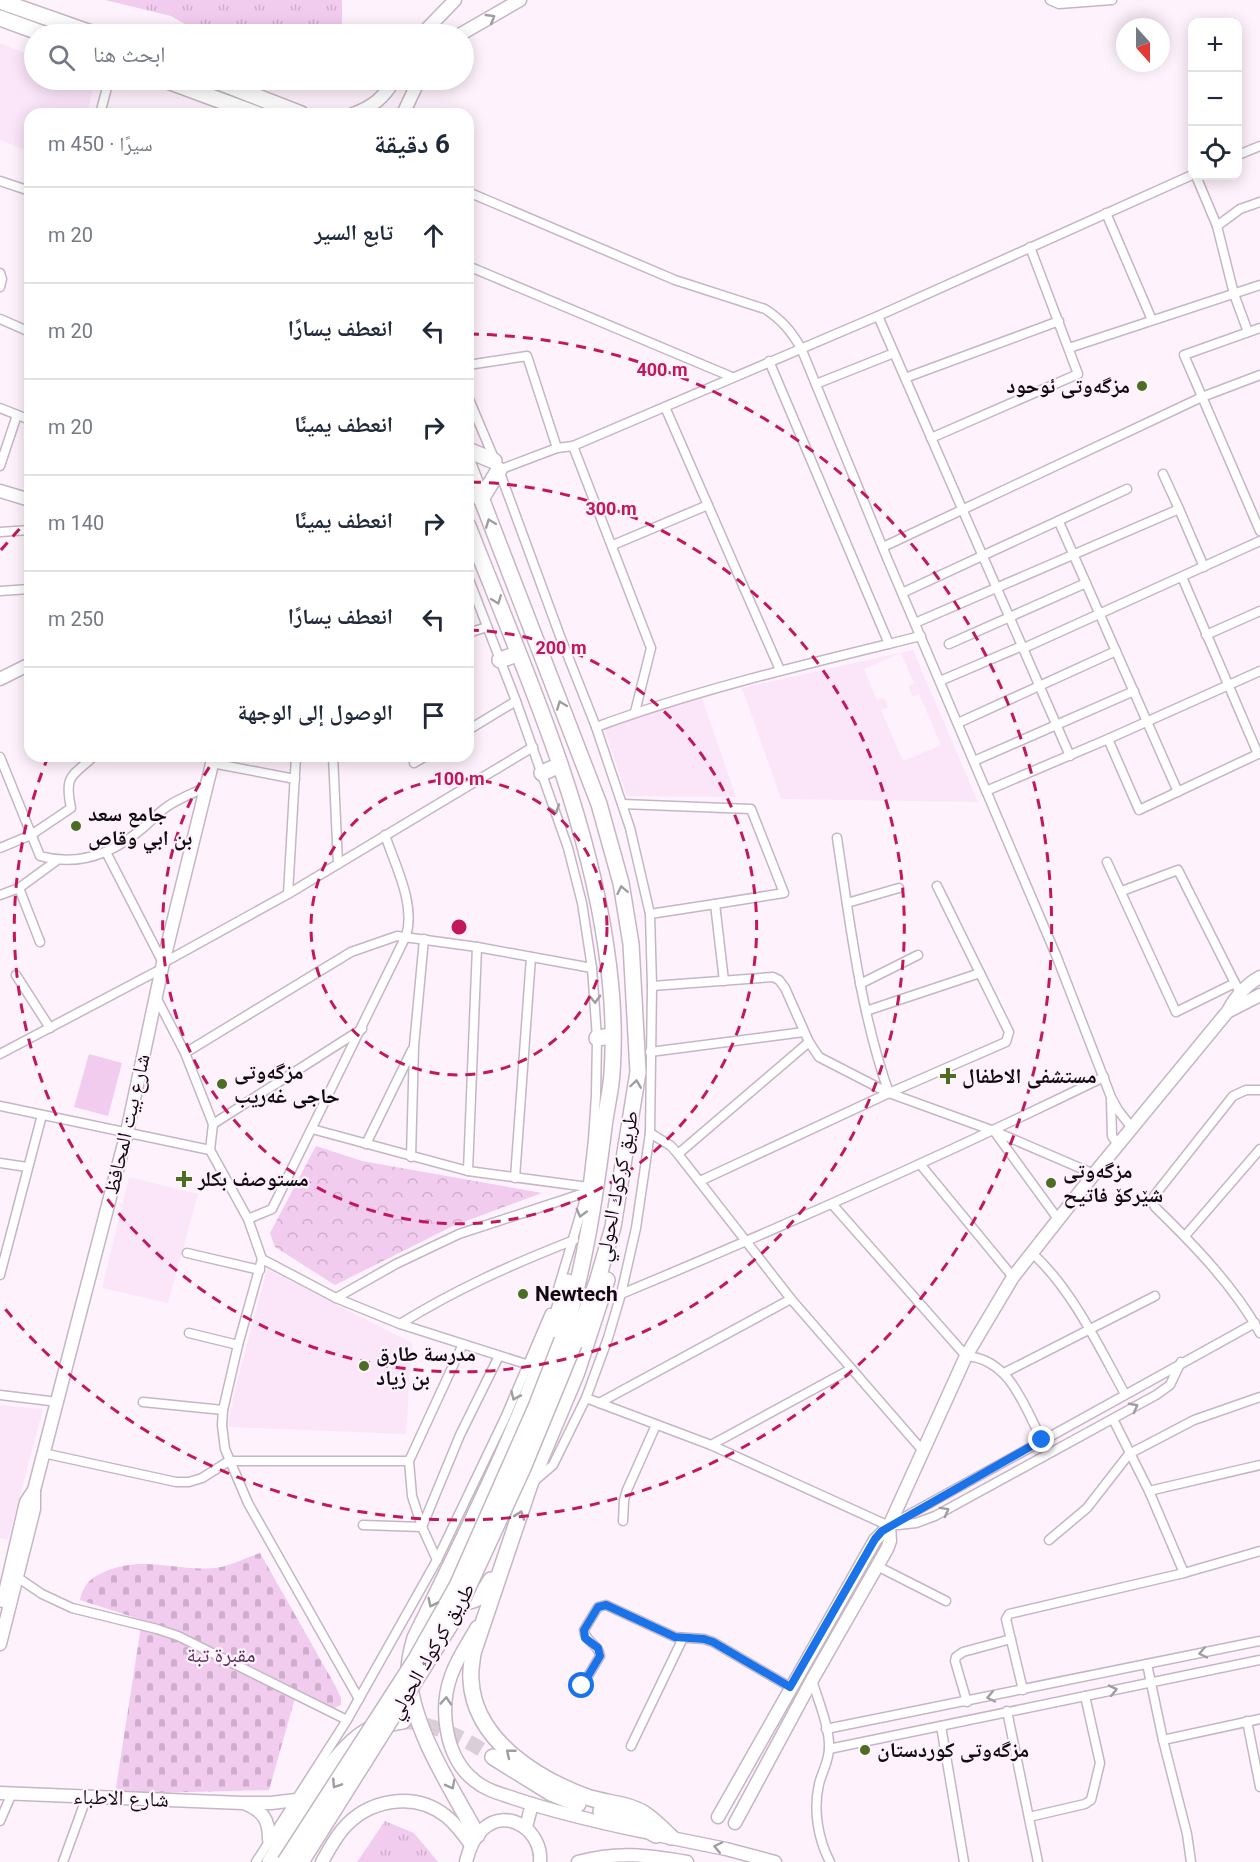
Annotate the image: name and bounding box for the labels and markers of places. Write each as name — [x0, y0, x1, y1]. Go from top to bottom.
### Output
place label: مزگەوتی ئوحود — [1006, 374, 1130, 399]
marker: مزگەوتی ئوحود — [1135, 379, 1149, 393]
place label: جامع سعد بن ابي وقاص — [88, 802, 192, 854]
marker: جامع سعد بن ابي وقاص — [69, 819, 83, 833]
centre of rings — [449, 917, 469, 937]
place label: مزگەوتی حاجی غەریب — [234, 1060, 340, 1109]
place label: مستشفى الاطفال — [962, 1064, 1097, 1089]
marker: مستشفى الاطفال — [939, 1067, 957, 1085]
marker: مزگەوتی حاجی غەریب — [215, 1077, 229, 1091]
place label: مزگەوتی شێرکۆ فاتیح — [1063, 1159, 1163, 1209]
place label: مستوصف بكلر — [197, 1167, 309, 1191]
marker: مستوصف بكلر — [175, 1170, 193, 1188]
marker: مزگەوتی شێرکۆ فاتیح — [1044, 1176, 1058, 1190]
place label: Newtech — [535, 1282, 618, 1306]
marker: Newtech — [516, 1287, 530, 1301]
place label: مدرسة طارق بن زياد — [376, 1342, 476, 1391]
marker: مدرسة طارق بن زياد — [357, 1359, 371, 1373]
place label: مزگەوتی کوردستان — [877, 1738, 1029, 1763]
marker: مزگەوتی کوردستان — [858, 1743, 872, 1757]

